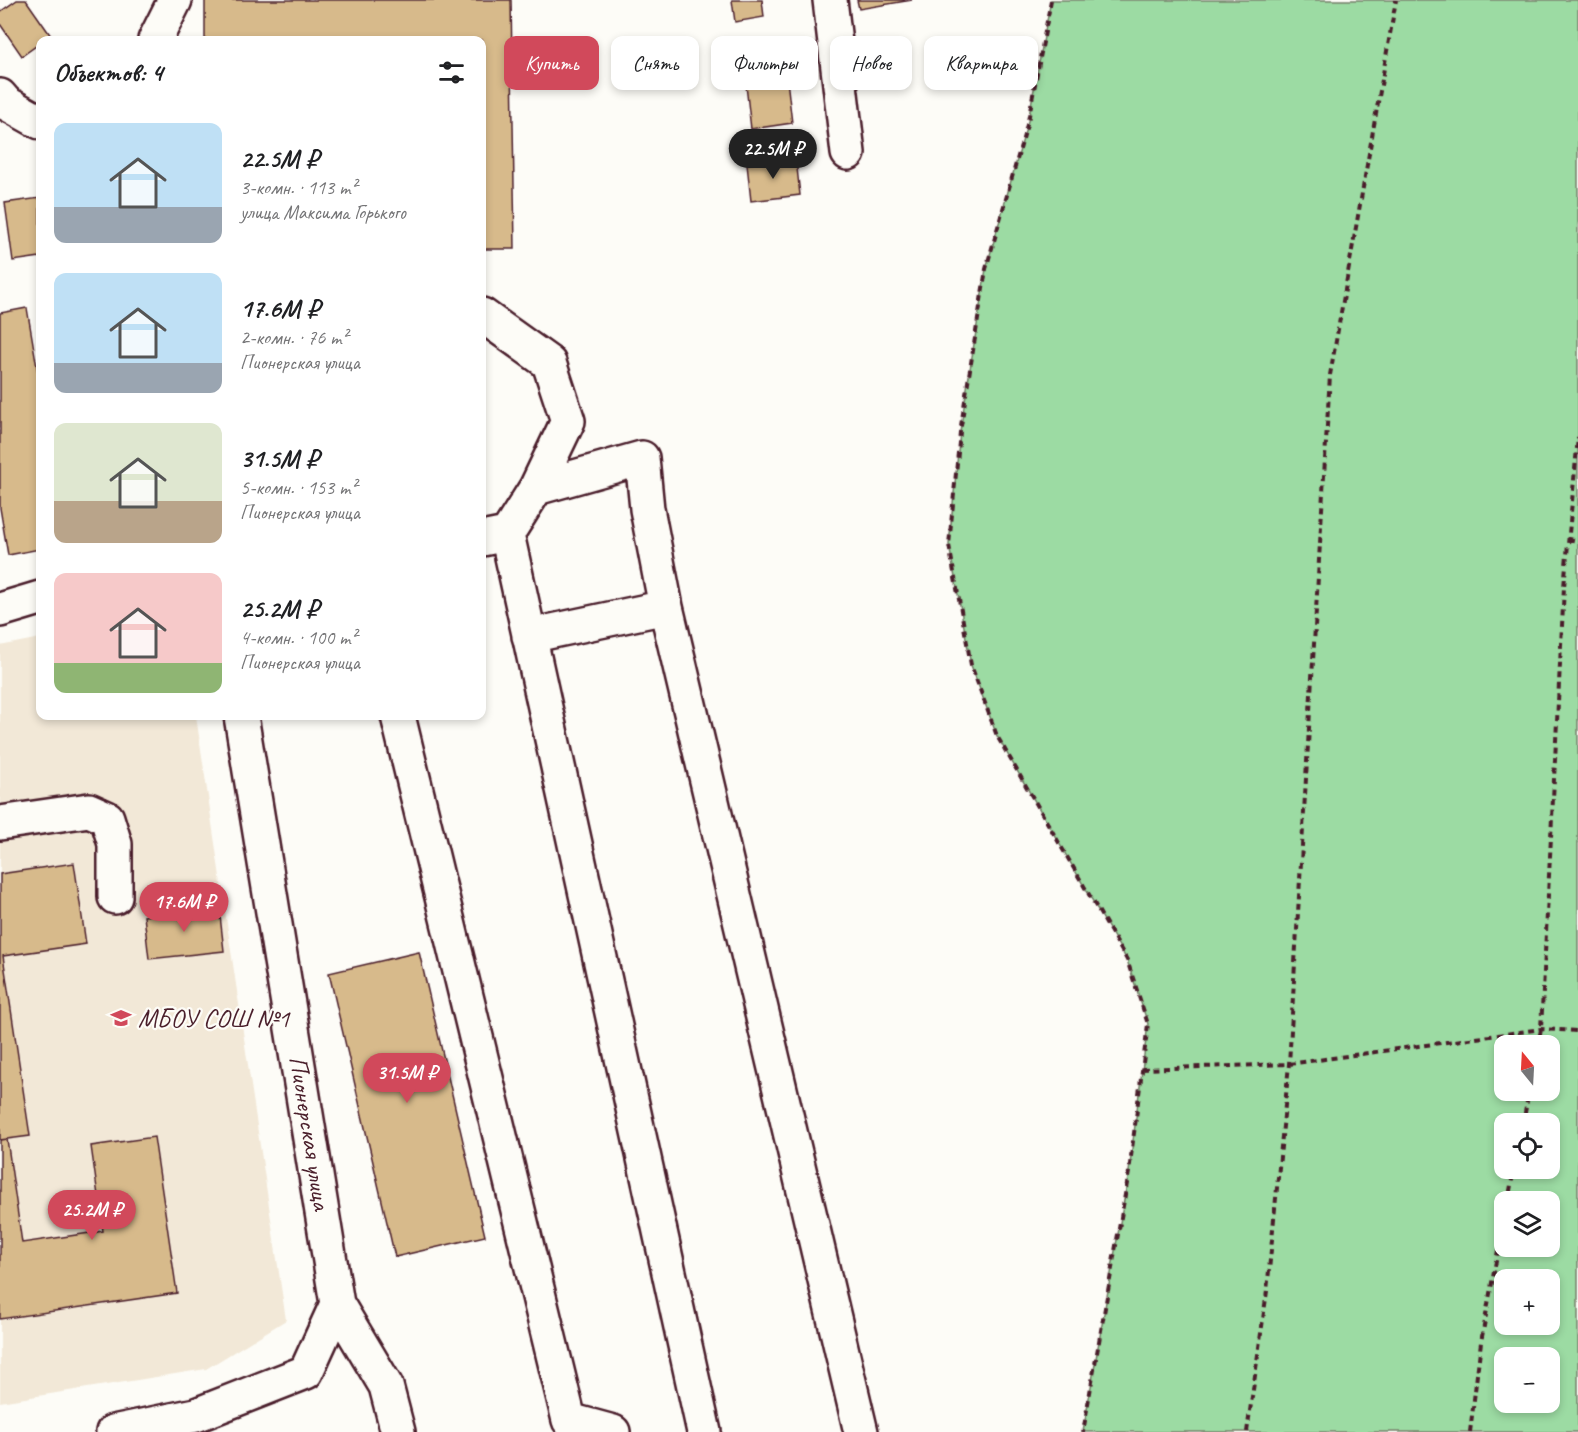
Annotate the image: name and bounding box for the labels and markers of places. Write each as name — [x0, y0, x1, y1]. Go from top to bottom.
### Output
pin: 22.5M ₽ — [718, 129, 828, 180]
pin: 17.6M ₽ — [129, 882, 239, 933]
place label: МБОУ СОШ №1 — [138, 1002, 291, 1035]
school or university icon: МБОУ СОШ №1 — [109, 1006, 133, 1030]
pin: 31.5M ₽ — [352, 1053, 462, 1104]
pin: 25.2M ₽ — [37, 1190, 147, 1241]

